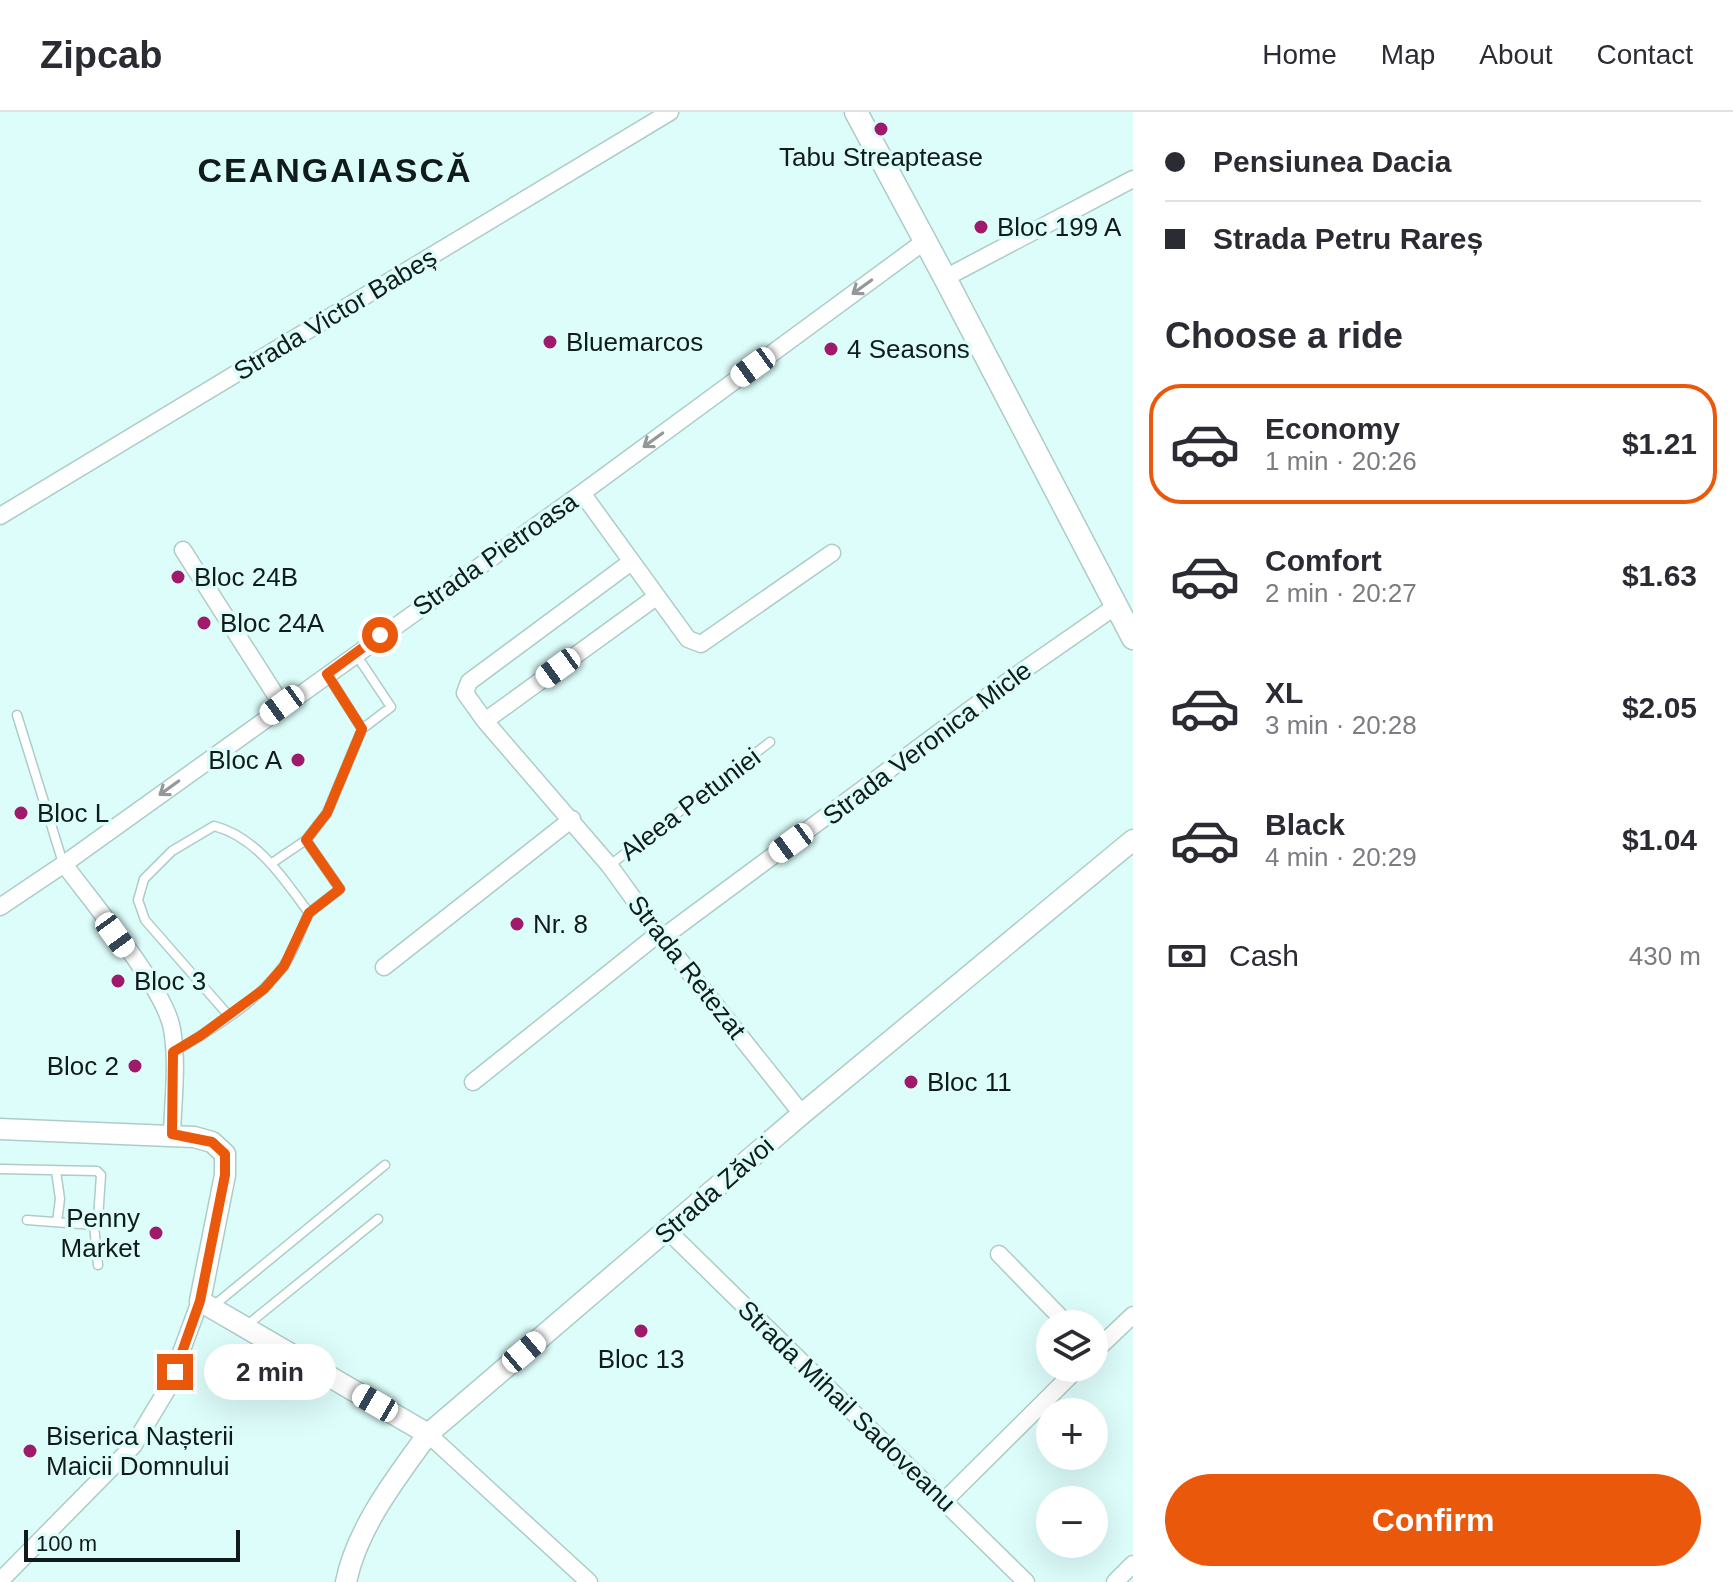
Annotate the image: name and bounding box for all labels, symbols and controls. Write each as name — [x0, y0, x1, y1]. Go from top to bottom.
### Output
text: Zipcab — [40, 34, 162, 76]
text: Home — [1262, 39, 1337, 70]
text: Map — [1381, 39, 1435, 70]
text: About — [1479, 39, 1553, 70]
text: Contact — [1597, 39, 1693, 70]
marker: Tabu Streaptease — [872, 120, 890, 138]
place label: Tabu Streaptease — [779, 142, 983, 172]
text: Pensiunea Dacia — [1213, 145, 1451, 178]
district label: CEANGAIASCĂ — [197, 151, 473, 189]
place label: Bloc 199 A — [997, 212, 1122, 242]
marker: Bloc 199 A — [972, 218, 990, 236]
text: Strada Petru Rareș — [1213, 222, 1483, 255]
street label: Strada Victor Babeș — [228, 242, 442, 386]
one-way arrow — [852, 278, 874, 295]
text: Choose a ride — [1165, 315, 1403, 356]
place label: Bluemarcos — [566, 327, 703, 357]
marker: Bluemarcos — [541, 333, 559, 351]
place label: 4 Seasons — [847, 334, 970, 364]
marker: 4 Seasons — [822, 340, 840, 358]
car — [727, 343, 779, 391]
icon: car — [1169, 408, 1241, 480]
text: Economy — [1265, 412, 1400, 445]
text: $1.21 — [1622, 427, 1697, 460]
one-way arrow — [642, 432, 664, 449]
text: 1 min · 20:26 — [1265, 446, 1417, 476]
street label: Strada Pietroasa — [407, 486, 583, 622]
icon: car — [1169, 540, 1241, 612]
text: Comfort — [1265, 544, 1382, 577]
text: $1.63 — [1622, 559, 1697, 592]
place label: Bloc 24B — [194, 562, 298, 592]
marker: Bloc 24B — [169, 568, 187, 586]
text: 2 min · 20:27 — [1265, 578, 1417, 608]
place label: Bloc 24A — [220, 608, 325, 638]
marker: Bloc 24A — [195, 614, 213, 632]
route start — [362, 617, 398, 653]
car — [532, 644, 584, 692]
street label: Strada Veronica Micle — [817, 655, 1037, 831]
icon: car — [1169, 672, 1241, 744]
text: XL — [1265, 676, 1303, 709]
car — [256, 681, 308, 729]
text: $2.05 — [1622, 691, 1697, 724]
text: 3 min · 20:28 — [1265, 710, 1417, 740]
street label: Aleea Petuniei — [614, 742, 766, 866]
place label: Bloc A — [208, 745, 283, 775]
marker: Bloc A — [289, 751, 307, 769]
one-way arrow — [158, 780, 180, 796]
place label: Bloc L — [37, 798, 109, 828]
marker: Bloc L — [12, 804, 30, 822]
icon: car — [1169, 804, 1241, 876]
text: Black — [1265, 808, 1345, 841]
car — [765, 819, 817, 867]
text: $1.04 — [1622, 823, 1697, 856]
text: 4 min · 20:29 — [1265, 842, 1417, 872]
street label: Strada Retezat — [622, 889, 753, 1045]
car — [91, 909, 139, 961]
place label: Nr. 8 — [533, 909, 588, 939]
marker: Nr. 8 — [508, 915, 526, 933]
icon: cash — [1165, 934, 1209, 978]
text: Cash — [1229, 939, 1299, 972]
text: 430 m — [1629, 941, 1701, 971]
place label: Bloc 3 — [134, 966, 206, 996]
marker: Bloc 3 — [109, 972, 127, 990]
place label: Bloc 2 — [47, 1051, 119, 1081]
marker: Bloc 2 — [126, 1057, 144, 1075]
place label: Bloc 11 — [927, 1067, 1012, 1097]
marker: Bloc 11 — [902, 1073, 920, 1091]
street label: Strada Zăvoi — [649, 1130, 779, 1250]
place label: Penny Market — [61, 1203, 141, 1263]
marker: Penny Market — [147, 1224, 165, 1242]
street label: Strada Mihail Sadoveanu — [732, 1294, 962, 1518]
map controls — [1036, 1310, 1108, 1558]
button: layers — [1036, 1310, 1108, 1382]
marker: Bloc 13 — [632, 1322, 650, 1340]
car — [498, 1327, 550, 1377]
callout: 2 min — [203, 1344, 335, 1400]
place label: Bloc 13 — [598, 1344, 684, 1374]
route end — [157, 1354, 193, 1390]
text: 2 min — [236, 1357, 304, 1387]
car — [348, 1381, 402, 1425]
button: + — [1036, 1398, 1108, 1470]
place label: Biserica Nașterii Maicii Domnului — [46, 1421, 234, 1481]
marker: Biserica Nașterii Maicii Domnului — [21, 1442, 39, 1460]
button: Confirm — [1165, 1474, 1701, 1566]
button: − — [1036, 1486, 1108, 1558]
scale bar — [24, 1526, 240, 1562]
text: 100 m — [36, 1531, 97, 1556]

